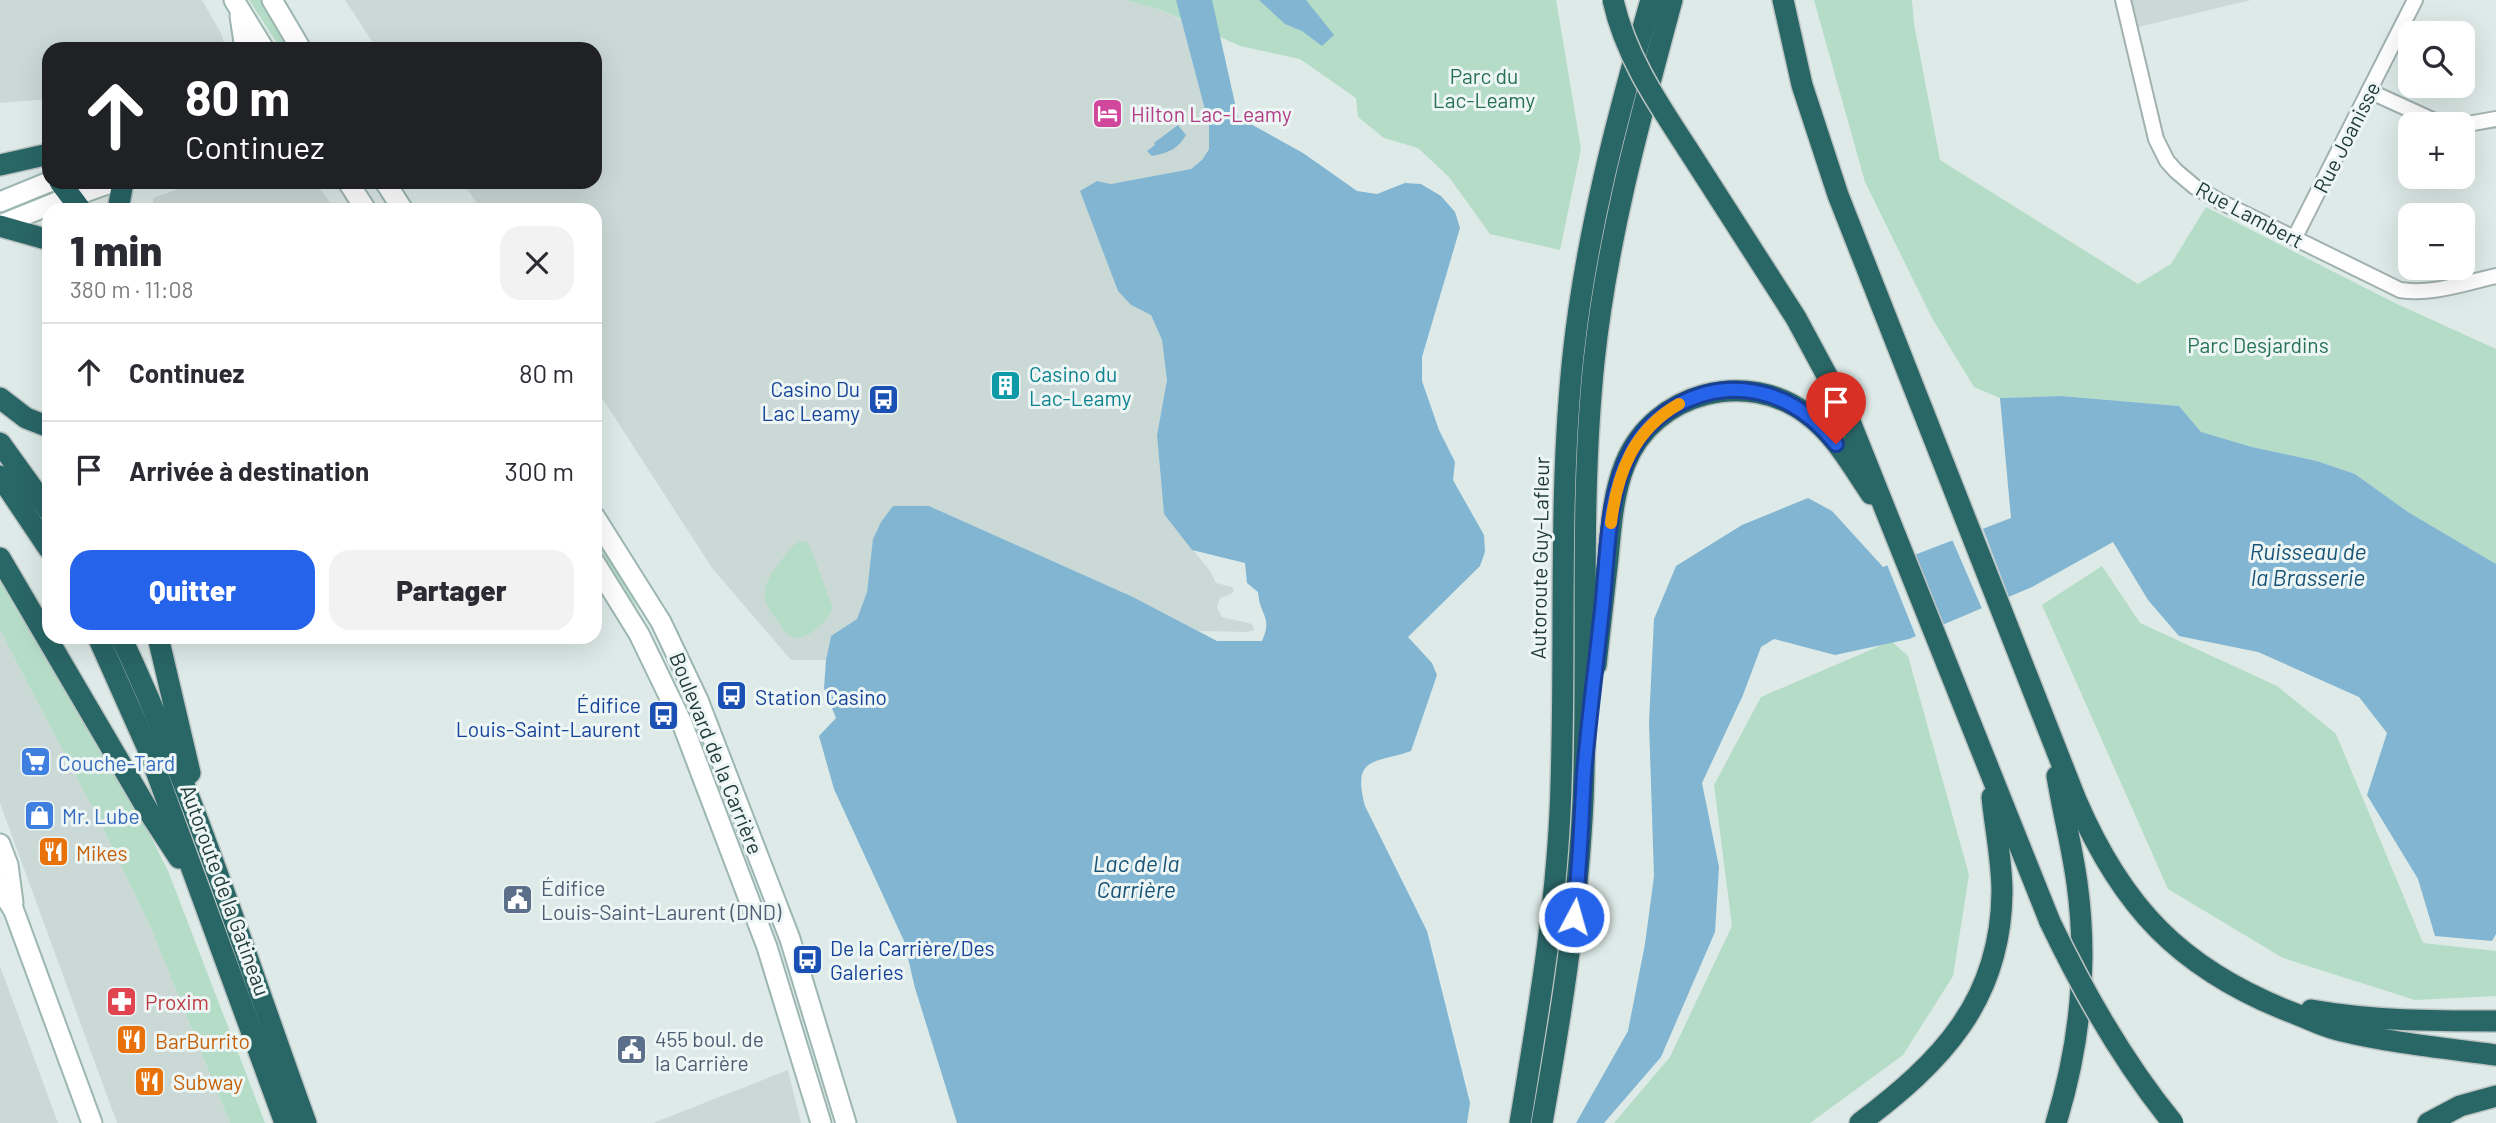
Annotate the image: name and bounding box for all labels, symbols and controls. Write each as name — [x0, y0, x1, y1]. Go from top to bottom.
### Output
map controls — [2398, 21, 2475, 280]
button: search — [2398, 21, 2475, 98]
park label: Parc du Lac-Leamy — [1433, 63, 1536, 112]
text: 80 m — [185, 67, 290, 126]
icon: ahead — [70, 70, 161, 161]
street label: Rue Joanisse — [2307, 77, 2385, 197]
hotel icon: Hilton Lac-Leamy — [1091, 96, 1125, 130]
place label: Hilton Lac-Leamy — [1131, 101, 1292, 126]
button: + — [2398, 112, 2475, 189]
text: Continuez — [185, 127, 325, 165]
street label: Rue Lambert — [2192, 175, 2308, 253]
button: − — [2398, 203, 2475, 280]
text: 1 min — [70, 224, 162, 274]
button: close — [500, 226, 574, 300]
text: 380 m · 11:08 — [70, 275, 193, 303]
park label: Parc Desjardins — [2187, 332, 2329, 357]
icon: ahead — [70, 353, 108, 391]
text: Continuez — [129, 357, 245, 388]
text: 80 m — [519, 357, 574, 388]
place label: Casino du Lac-Leamy — [1029, 361, 1132, 410]
building icon: Casino du Lac-Leamy — [989, 368, 1023, 402]
pin — [1806, 372, 1866, 444]
place label: Casino Du Lac Leamy — [762, 376, 860, 425]
bus stop icon: Casino Du Lac Leamy — [866, 383, 900, 417]
icon: arrive — [1817, 383, 1855, 421]
icon: arrive — [70, 451, 108, 489]
text: Arrivée à destination — [129, 455, 369, 486]
text: 300 m — [505, 455, 574, 486]
street label: Autoroute Guy-Lafleur — [1525, 456, 1553, 659]
water label: Ruisseau de la Brasserie — [2249, 537, 2367, 591]
button: Quitter — [70, 550, 315, 630]
button: Partager — [329, 550, 574, 630]
street label: Boulevard de la Carrière — [665, 648, 769, 858]
bus stop icon: Station Casino — [715, 679, 749, 713]
place label: Station Casino — [755, 684, 887, 709]
place label: Édifice Louis-Saint-Laurent — [456, 692, 641, 741]
bus stop icon: Édifice Louis-Saint-Laurent — [647, 699, 681, 733]
supermarket icon: Couche-Tard — [18, 745, 52, 779]
place label: Couche-Tard — [58, 750, 175, 775]
street label: Autoroute de la Gatineau — [176, 781, 276, 999]
shop icon: Mr. Lube — [22, 798, 56, 832]
place label: Mr. Lube — [62, 803, 140, 828]
restaurant icon: Mikes — [36, 835, 70, 869]
place label: Mikes — [76, 840, 128, 865]
water label: Lac de la Carrière — [1093, 849, 1179, 903]
place label: Édifice Louis-Saint-Laurent (DND) — [541, 875, 782, 924]
position arrow — [1537, 880, 1611, 954]
public building icon: Édifice Louis-Saint-Laurent (DND) — [501, 882, 535, 916]
place label: De la Carrière/Des Galeries — [830, 935, 995, 984]
bus stop icon: De la Carrière/Des Galeries — [790, 942, 824, 976]
pharmacy icon: Proxim — [105, 984, 139, 1018]
place label: Proxim — [145, 989, 209, 1014]
restaurant icon: BarBurrito — [115, 1023, 149, 1057]
place label: 455 boul. de la Carrière — [655, 1026, 764, 1075]
place label: BarBurrito — [155, 1028, 250, 1053]
public building icon: 455 boul. de la Carrière — [615, 1033, 649, 1067]
restaurant icon: Subway — [133, 1064, 167, 1098]
place label: Subway — [173, 1069, 243, 1094]

